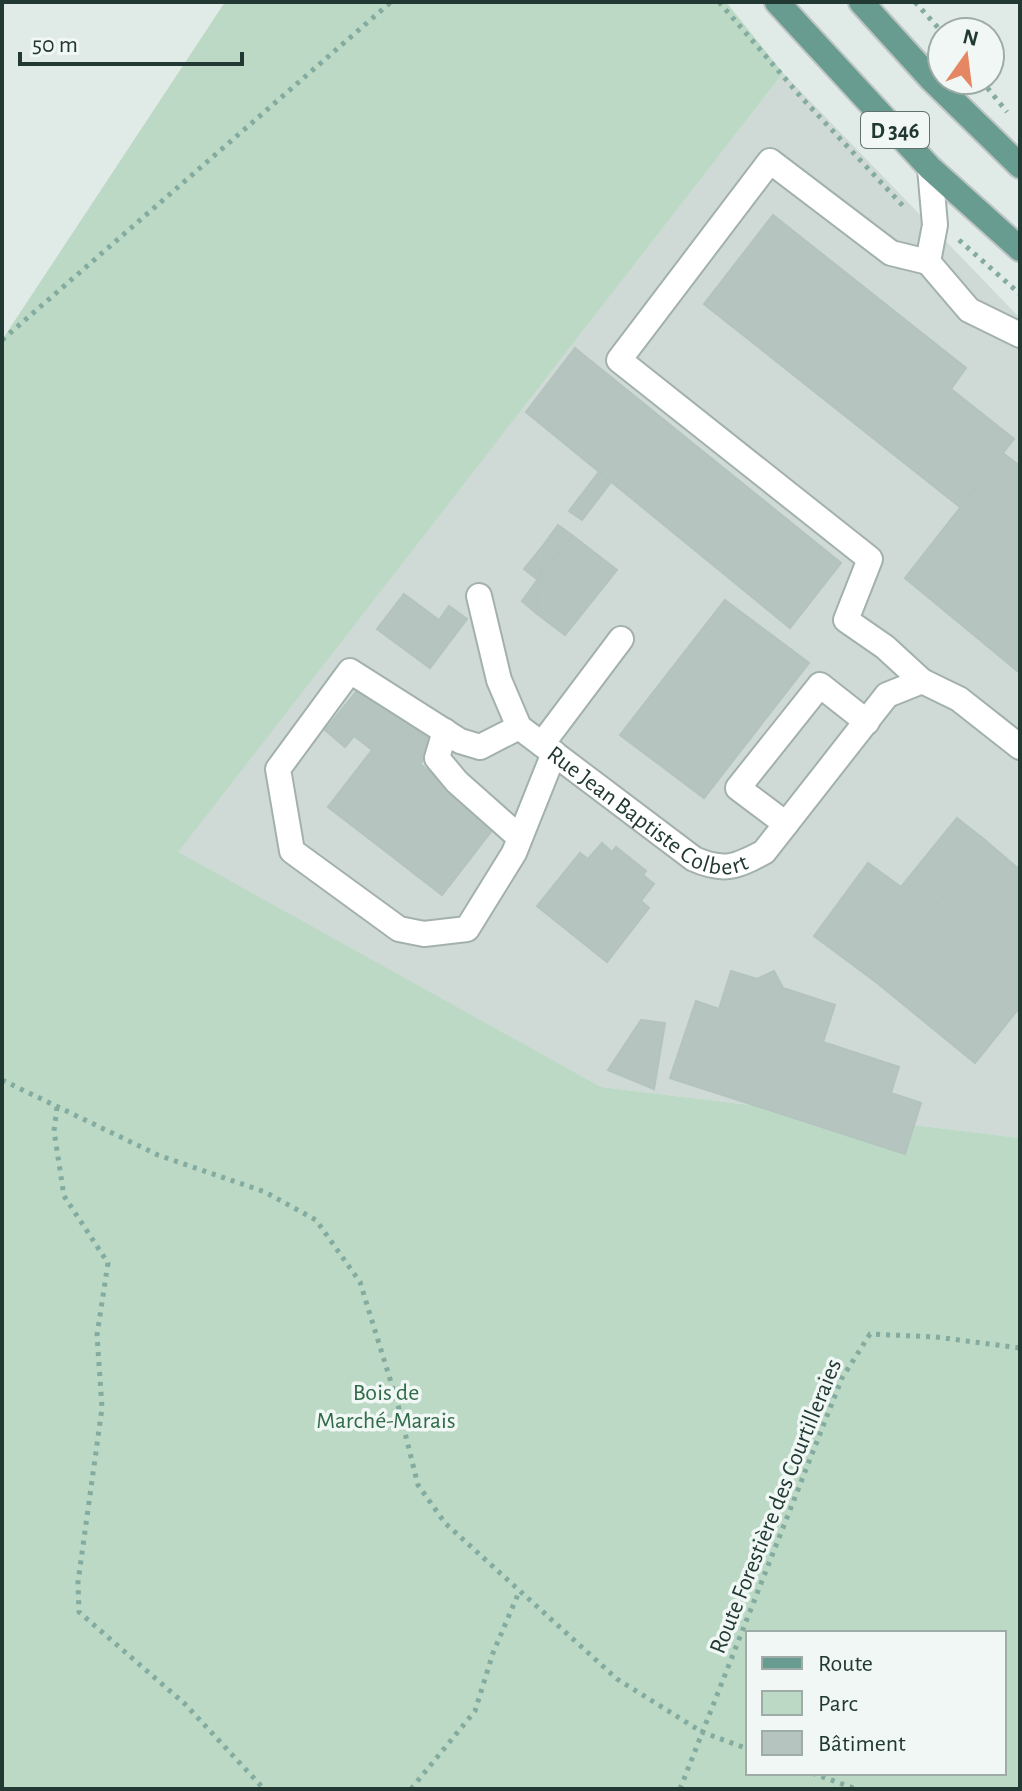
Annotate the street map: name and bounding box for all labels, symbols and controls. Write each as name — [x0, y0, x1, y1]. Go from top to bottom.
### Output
scale bar — [20, 16, 242, 66]
north arrow — [926, 16, 1006, 96]
text: N — [961, 25, 981, 50]
text: 50 m — [32, 33, 78, 57]
road number: D 346 — [861, 112, 929, 148]
street label: Rue Jean Baptiste Colbert — [542, 742, 752, 880]
street label: Route Forestière des Courtilleraies — [706, 1356, 846, 1657]
park label: Bois de Marché-Marais — [316, 1381, 456, 1433]
legend — [746, 1631, 1006, 1775]
text: Route — [818, 1652, 873, 1676]
text: Parc — [818, 1692, 858, 1716]
text: Bâtiment — [818, 1732, 906, 1756]

